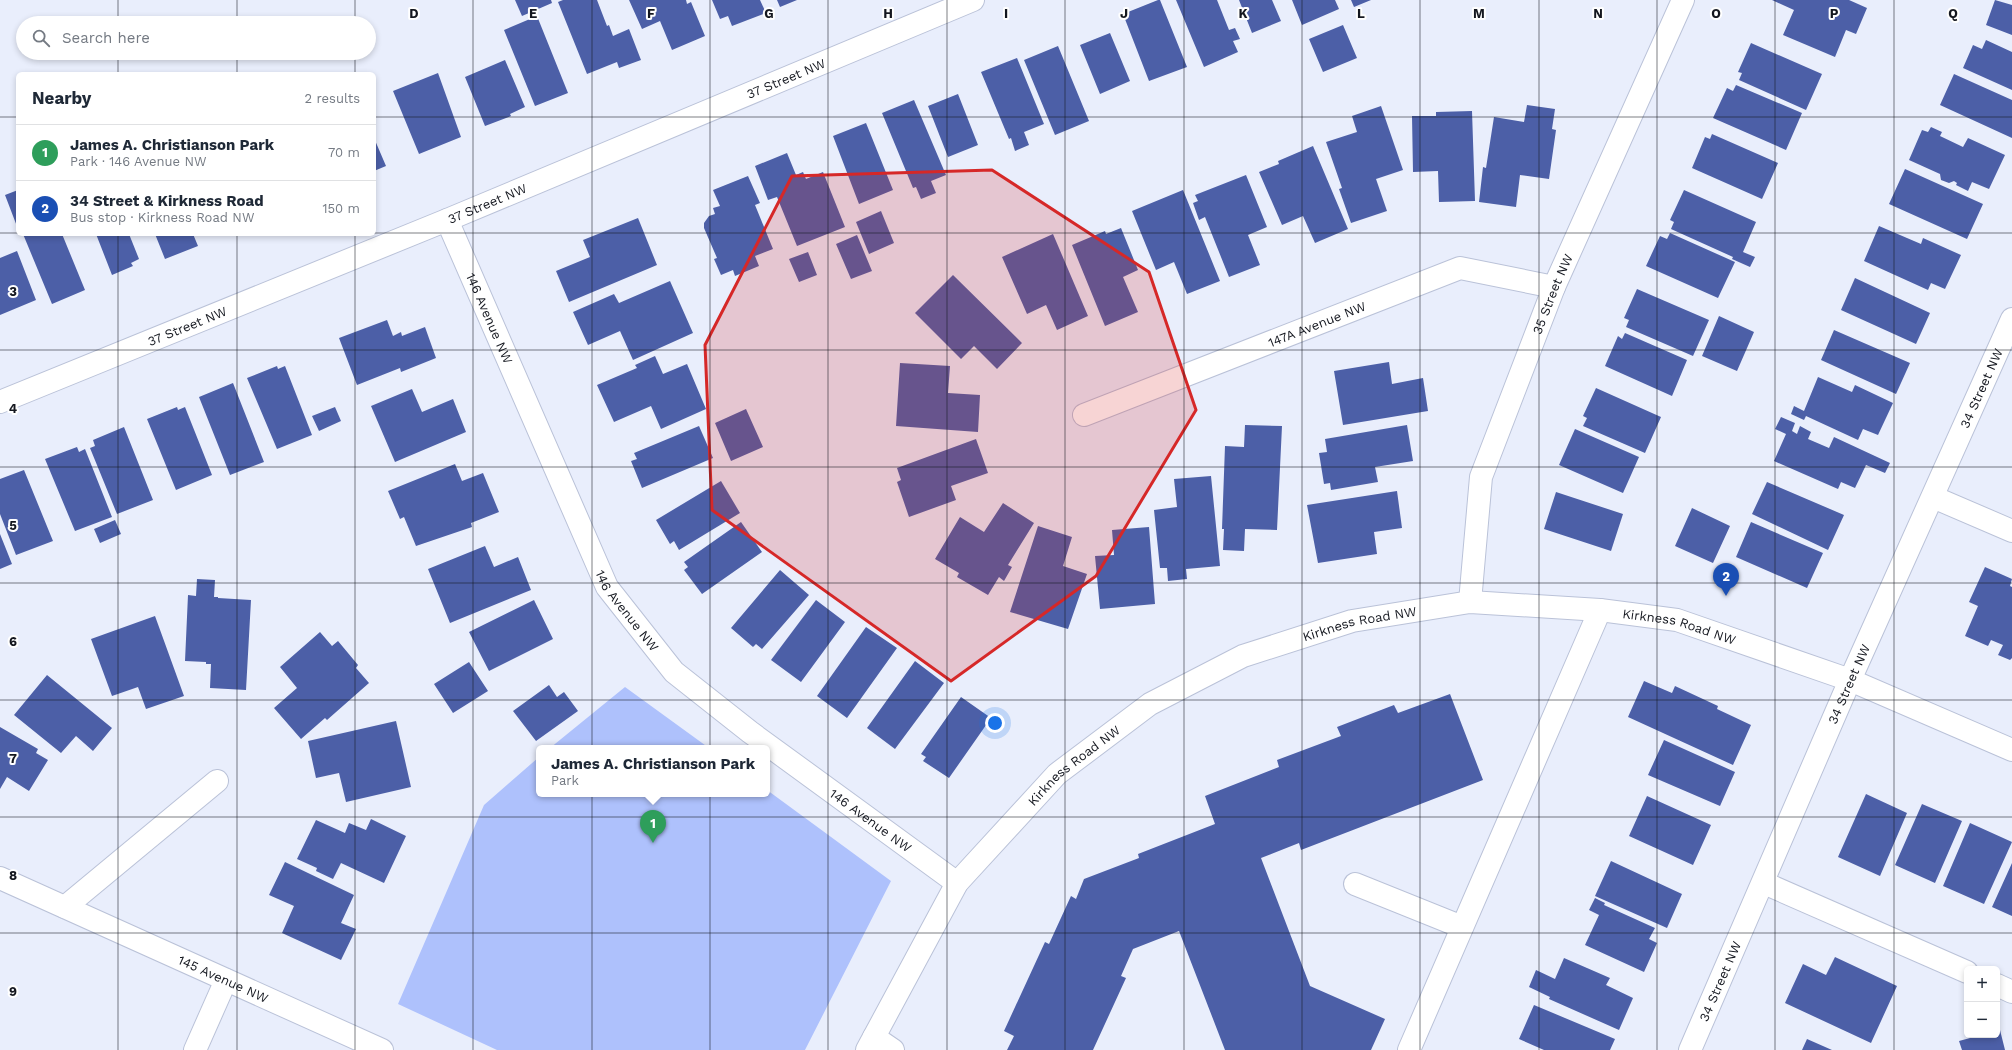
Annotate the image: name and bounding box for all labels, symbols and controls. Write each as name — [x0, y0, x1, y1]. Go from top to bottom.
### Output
text: D — [409, 6, 419, 21]
text: E — [529, 6, 537, 21]
text: F — [647, 6, 655, 21]
text: G — [764, 6, 774, 21]
text: H — [883, 6, 893, 21]
text: I — [1004, 6, 1008, 21]
text: J — [1120, 6, 1128, 21]
text: K — [1238, 6, 1248, 21]
text: L — [1357, 6, 1365, 21]
text: M — [1473, 6, 1485, 21]
text: N — [1593, 6, 1603, 21]
text: O — [1711, 6, 1721, 21]
text: P — [1830, 6, 1839, 21]
text: Q — [1948, 6, 1958, 21]
search box — [16, 16, 376, 60]
icon: search — [30, 27, 52, 49]
text: Search here — [62, 29, 150, 47]
street label: 37 Street NW — [744, 55, 828, 102]
text: Nearby — [32, 88, 91, 108]
text: 2 results — [305, 91, 360, 106]
text: James A. Christianson Park — [70, 136, 274, 154]
text: 1 — [42, 145, 48, 160]
text: 70 m — [328, 145, 360, 160]
text: Park · 146 Avenue NW — [70, 154, 207, 169]
street label: 37 Street NW — [446, 180, 529, 227]
text: 34 Street & Kirkness Road — [70, 192, 264, 210]
text: 2 — [41, 201, 49, 216]
text: 150 m — [322, 201, 360, 216]
text: Bus stop · Kirkness Road NW — [70, 210, 254, 225]
street label: 35 Street NW — [1530, 251, 1576, 336]
street label: 146 Avenue NW — [463, 271, 516, 366]
text: 3 — [9, 284, 17, 299]
street label: 147A Avenue NW — [1266, 298, 1368, 350]
street label: 37 Street NW — [146, 303, 230, 349]
street label: 34 Street NW — [1957, 346, 2006, 431]
text: 4 — [9, 401, 18, 416]
text: 5 — [9, 518, 17, 533]
pin: 2 — [1713, 563, 1739, 596]
street label: 146 Avenue NW — [592, 568, 662, 655]
street label: Kirkness Road NW — [1301, 604, 1418, 644]
street label: Kirkness Road NW — [1622, 606, 1738, 648]
text: 6 — [9, 634, 17, 649]
street label: 34 Street NW — [1825, 641, 1873, 726]
your location — [985, 713, 1005, 733]
street label: Kirkness Road NW — [1025, 722, 1123, 809]
popup — [536, 745, 770, 797]
text: 7 — [9, 751, 17, 766]
text: James A. Christianson Park — [551, 755, 755, 773]
text: Park — [551, 773, 579, 788]
street label: 146 Avenue NW — [827, 786, 915, 856]
pin: 1 — [640, 810, 666, 843]
text: 8 — [9, 868, 17, 883]
street label: 34 Street NW — [1696, 939, 1744, 1024]
street label: 145 Avenue NW — [176, 952, 271, 1006]
map controls — [1964, 966, 2000, 1038]
button: + — [1964, 966, 2000, 1002]
text: 9 — [9, 984, 17, 999]
button: − — [1964, 1002, 2000, 1038]

